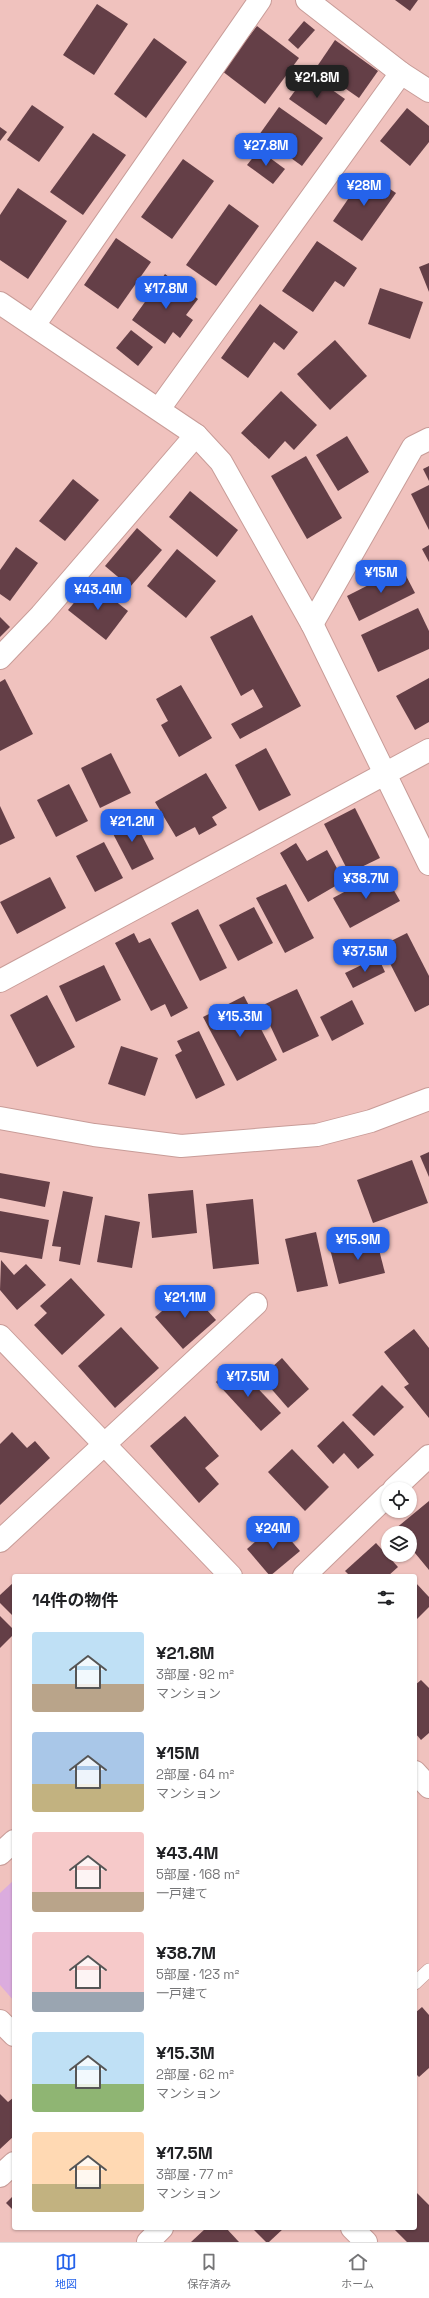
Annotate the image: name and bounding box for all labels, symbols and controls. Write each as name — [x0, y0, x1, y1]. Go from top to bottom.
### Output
pin: ¥21.8M — [284, 65, 350, 99]
text: ¥21.8M — [295, 69, 339, 86]
pin: ¥27.8M — [233, 133, 299, 167]
text: ¥27.8M — [243, 137, 289, 154]
pin: ¥28M — [340, 173, 388, 207]
text: ¥28M — [346, 177, 382, 194]
pin: ¥17.8M — [133, 276, 199, 310]
text: ¥17.8M — [144, 280, 188, 297]
pin: ¥15M — [357, 560, 405, 594]
text: ¥15M — [364, 564, 398, 581]
pin: ¥43.4M — [65, 577, 131, 611]
text: ¥43.4M — [74, 581, 122, 598]
pin: ¥21.2M — [99, 809, 165, 843]
text: ¥21.2M — [110, 813, 154, 830]
pin: ¥38.7M — [333, 866, 399, 900]
text: ¥38.7M — [343, 870, 389, 887]
pin: ¥37.5M — [332, 939, 398, 973]
text: ¥37.5M — [342, 943, 388, 960]
pin: ¥15.3M — [207, 1004, 273, 1038]
text: ¥15.3M — [218, 1008, 262, 1025]
pin: ¥15.9M — [325, 1227, 391, 1261]
text: ¥15.9M — [335, 1231, 381, 1248]
pin: ¥21.1M — [152, 1285, 218, 1319]
text: ¥21.1M — [164, 1289, 206, 1306]
pin: ¥17.5M — [215, 1364, 281, 1398]
text: ¥17.5M — [226, 1368, 270, 1385]
map controls — [381, 1482, 417, 1562]
button: locate — [381, 1482, 417, 1518]
pin: ¥24M — [249, 1516, 297, 1550]
text: ¥24M — [255, 1520, 291, 1537]
button: layers — [381, 1526, 417, 1562]
icon: filters — [375, 1587, 397, 1609]
text: 14件の物件 — [32, 1589, 119, 1611]
text: ¥21.8M — [156, 1642, 215, 1664]
icon: home — [64, 1648, 112, 1696]
text: 3部屋 · 92 m² — [156, 1666, 234, 1683]
text: マンション — [156, 1685, 221, 1702]
text: ¥15M — [156, 1742, 199, 1764]
icon: home — [64, 1748, 112, 1796]
text: 2部屋 · 64 m² — [156, 1766, 234, 1783]
text: マンション — [156, 1785, 221, 1802]
text: ¥43.4M — [156, 1842, 219, 1864]
icon: home — [64, 1848, 112, 1896]
text: 5部屋 · 168 m² — [156, 1866, 240, 1883]
text: 一戸建て — [156, 1885, 208, 1902]
text: ¥38.7M — [156, 1942, 216, 1964]
icon: home — [64, 1948, 112, 1996]
text: 5部屋 · 123 m² — [156, 1966, 239, 1983]
text: 一戸建て — [156, 1985, 208, 2002]
text: ¥15.3M — [156, 2042, 215, 2064]
icon: home — [64, 2048, 112, 2096]
text: 2部屋 · 62 m² — [156, 2066, 234, 2083]
text: マンション — [156, 2085, 221, 2102]
text: ¥17.5M — [156, 2142, 213, 2164]
icon: home — [64, 2148, 112, 2196]
text: 3部屋 · 77 m² — [156, 2166, 233, 2183]
text: マンション — [156, 2185, 221, 2202]
tab: 地図 — [55, 2251, 77, 2291]
tab: 保存済み — [187, 2251, 231, 2291]
tab: ホーム — [341, 2251, 374, 2291]

